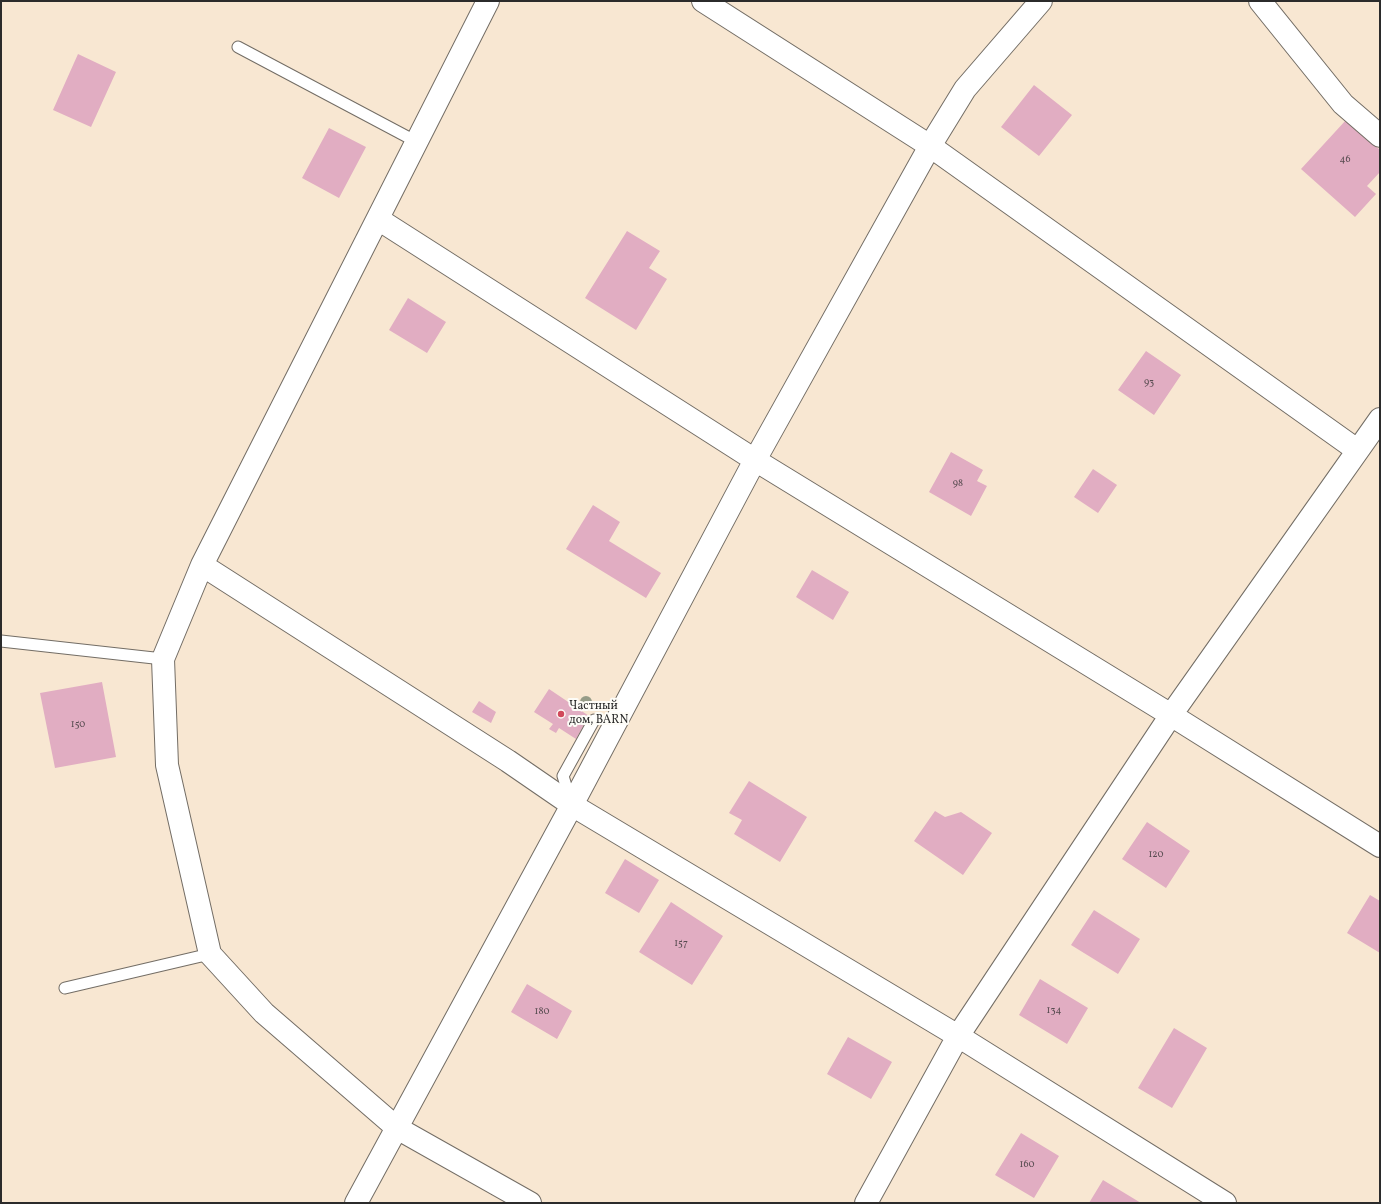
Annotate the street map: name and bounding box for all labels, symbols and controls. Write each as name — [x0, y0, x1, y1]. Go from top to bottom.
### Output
house number: 46 — [1340, 154, 1350, 166]
house number: 93 — [1144, 377, 1154, 389]
house number: 98 — [953, 478, 963, 490]
place label: Частный дом, BARN — [569, 700, 628, 728]
marker: Частный дом, BARN — [556, 709, 566, 719]
house number: 150 — [71, 719, 85, 731]
house number: 120 — [1148, 849, 1164, 861]
house number: 157 — [674, 938, 688, 950]
house number: 134 — [1047, 1005, 1061, 1017]
house number: 180 — [535, 1006, 549, 1018]
house number: 160 — [1020, 1159, 1034, 1171]

